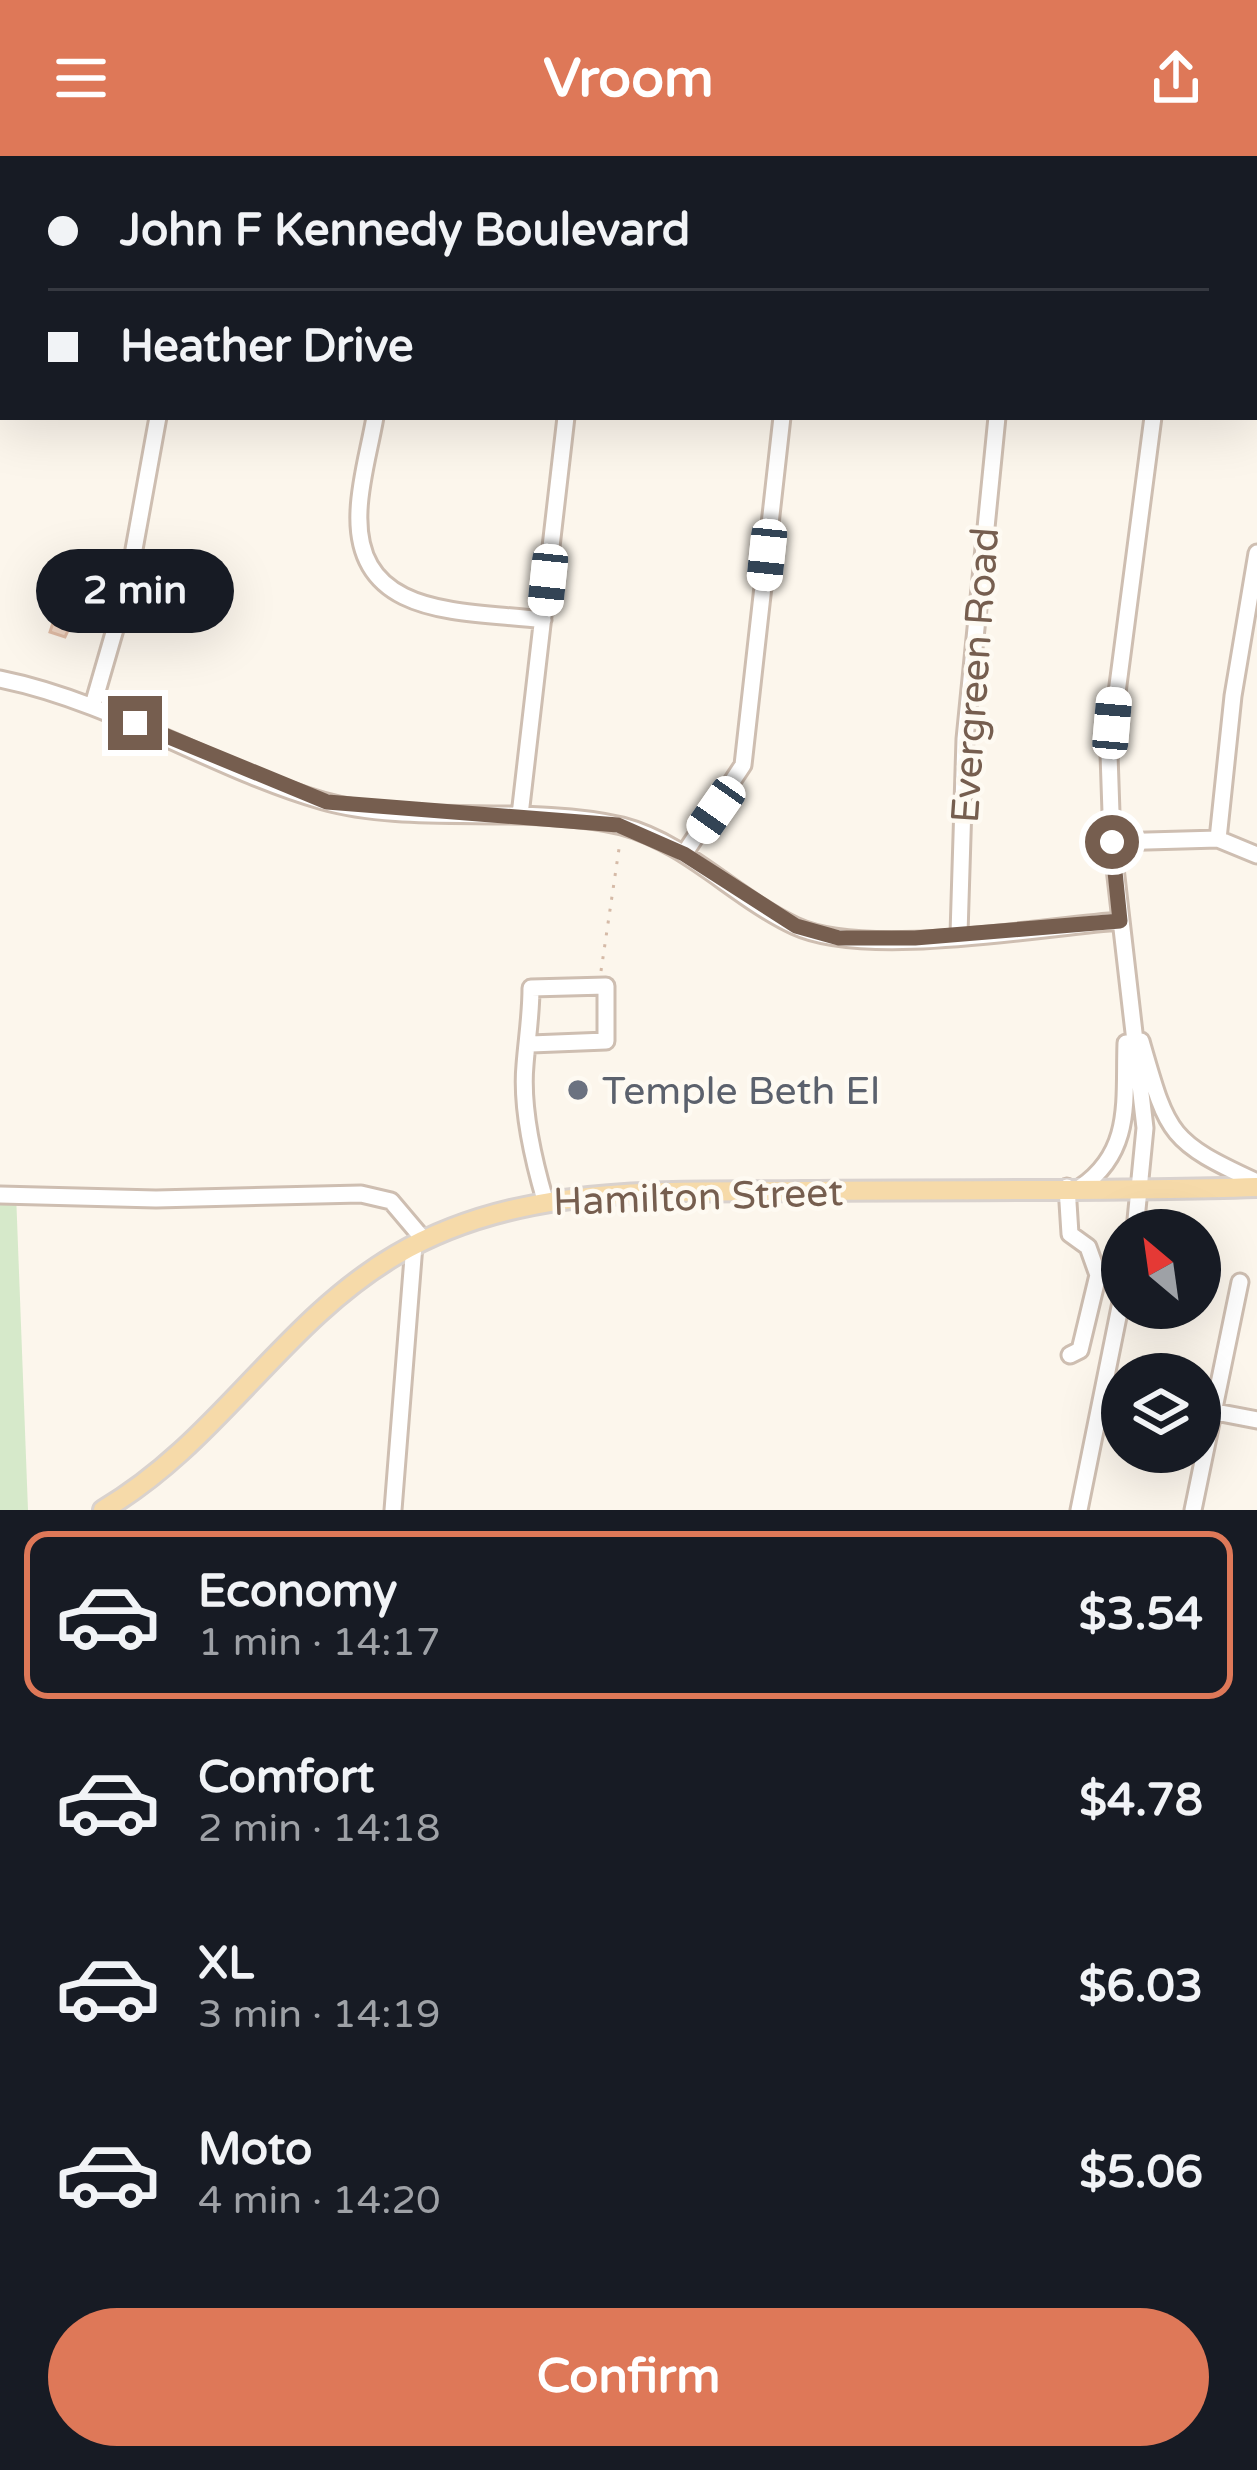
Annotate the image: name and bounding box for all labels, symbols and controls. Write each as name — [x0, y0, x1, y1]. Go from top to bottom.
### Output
icon: menu — [48, 45, 114, 111]
icon: share — [1143, 45, 1209, 111]
text: Vroom — [543, 46, 714, 111]
text: John F Kennedy Boulevard — [120, 204, 690, 258]
text: Heather Drive — [120, 320, 413, 374]
car — [745, 517, 789, 593]
street label: Evergreen Road — [942, 526, 1009, 824]
car — [526, 542, 570, 618]
callout: 2 min — [36, 549, 234, 633]
text: 2 min — [83, 567, 187, 614]
car — [1091, 686, 1133, 760]
route end — [108, 696, 162, 750]
car — [681, 770, 751, 850]
route start — [1085, 815, 1139, 869]
place label: Temple Beth El — [602, 1068, 880, 1115]
marker: Temple Beth El — [565, 1077, 591, 1103]
street label: Hamilton Street — [552, 1169, 844, 1226]
north arrow — [1101, 1209, 1221, 1329]
map controls — [1101, 1209, 1221, 1473]
button: layers — [1101, 1353, 1221, 1473]
icon: car — [54, 1561, 162, 1669]
text: Economy — [198, 1565, 397, 1619]
text: $3.54 — [1079, 1588, 1203, 1642]
text: 1 min · 14:17 — [198, 1619, 440, 1666]
icon: car — [54, 1747, 162, 1855]
text: Comfort — [198, 1751, 374, 1805]
text: $4.78 — [1079, 1774, 1203, 1828]
text: 2 min · 14:18 — [198, 1805, 440, 1852]
icon: car — [54, 1933, 162, 2041]
text: XL — [198, 1937, 254, 1991]
text: $6.03 — [1079, 1960, 1203, 2014]
text: 3 min · 14:19 — [198, 1991, 440, 2038]
icon: car — [54, 2119, 162, 2227]
text: Moto — [198, 2123, 312, 2177]
text: $5.06 — [1079, 2146, 1203, 2200]
text: 4 min · 14:20 — [198, 2177, 440, 2224]
button: Confirm — [48, 2308, 1209, 2446]

